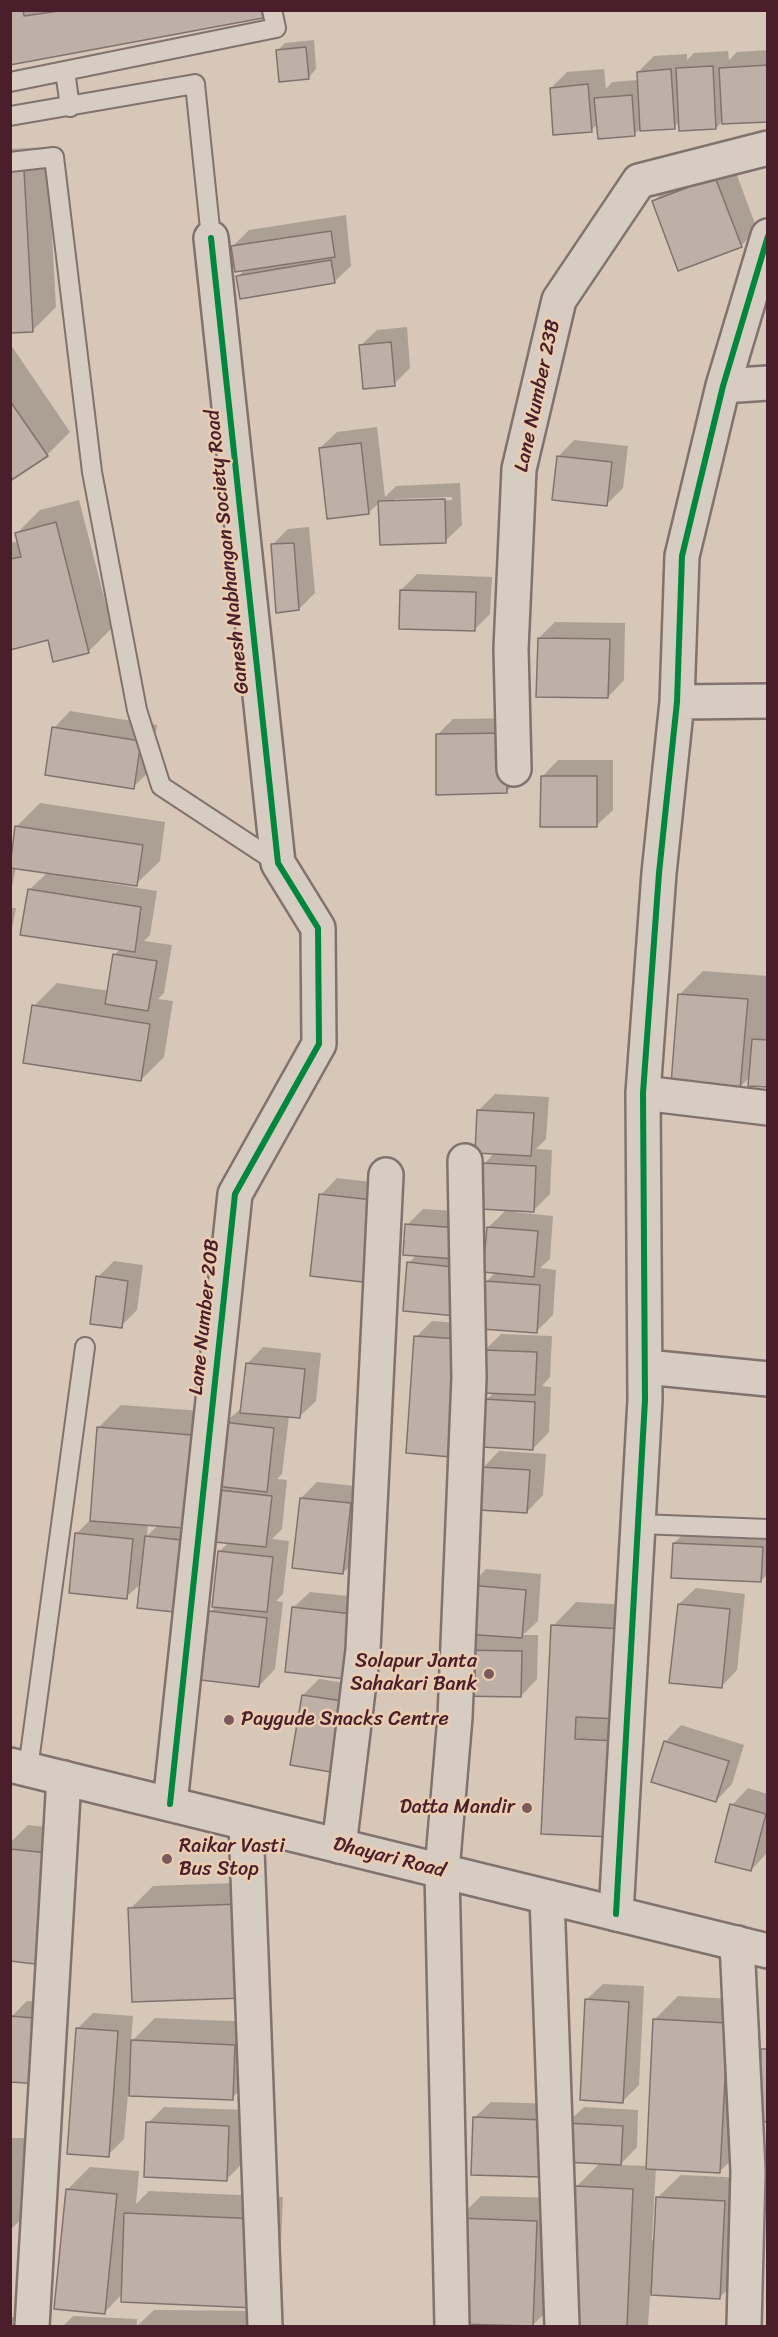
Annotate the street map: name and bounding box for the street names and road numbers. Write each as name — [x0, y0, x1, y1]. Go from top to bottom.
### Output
street label: Lane Number 23B — [510, 318, 566, 474]
street label: Ganesh Nabhangan Society Road — [201, 409, 255, 695]
street label: Lane Number 20B — [185, 1238, 225, 1396]
street label: Dhayari Road — [330, 1832, 448, 1884]

